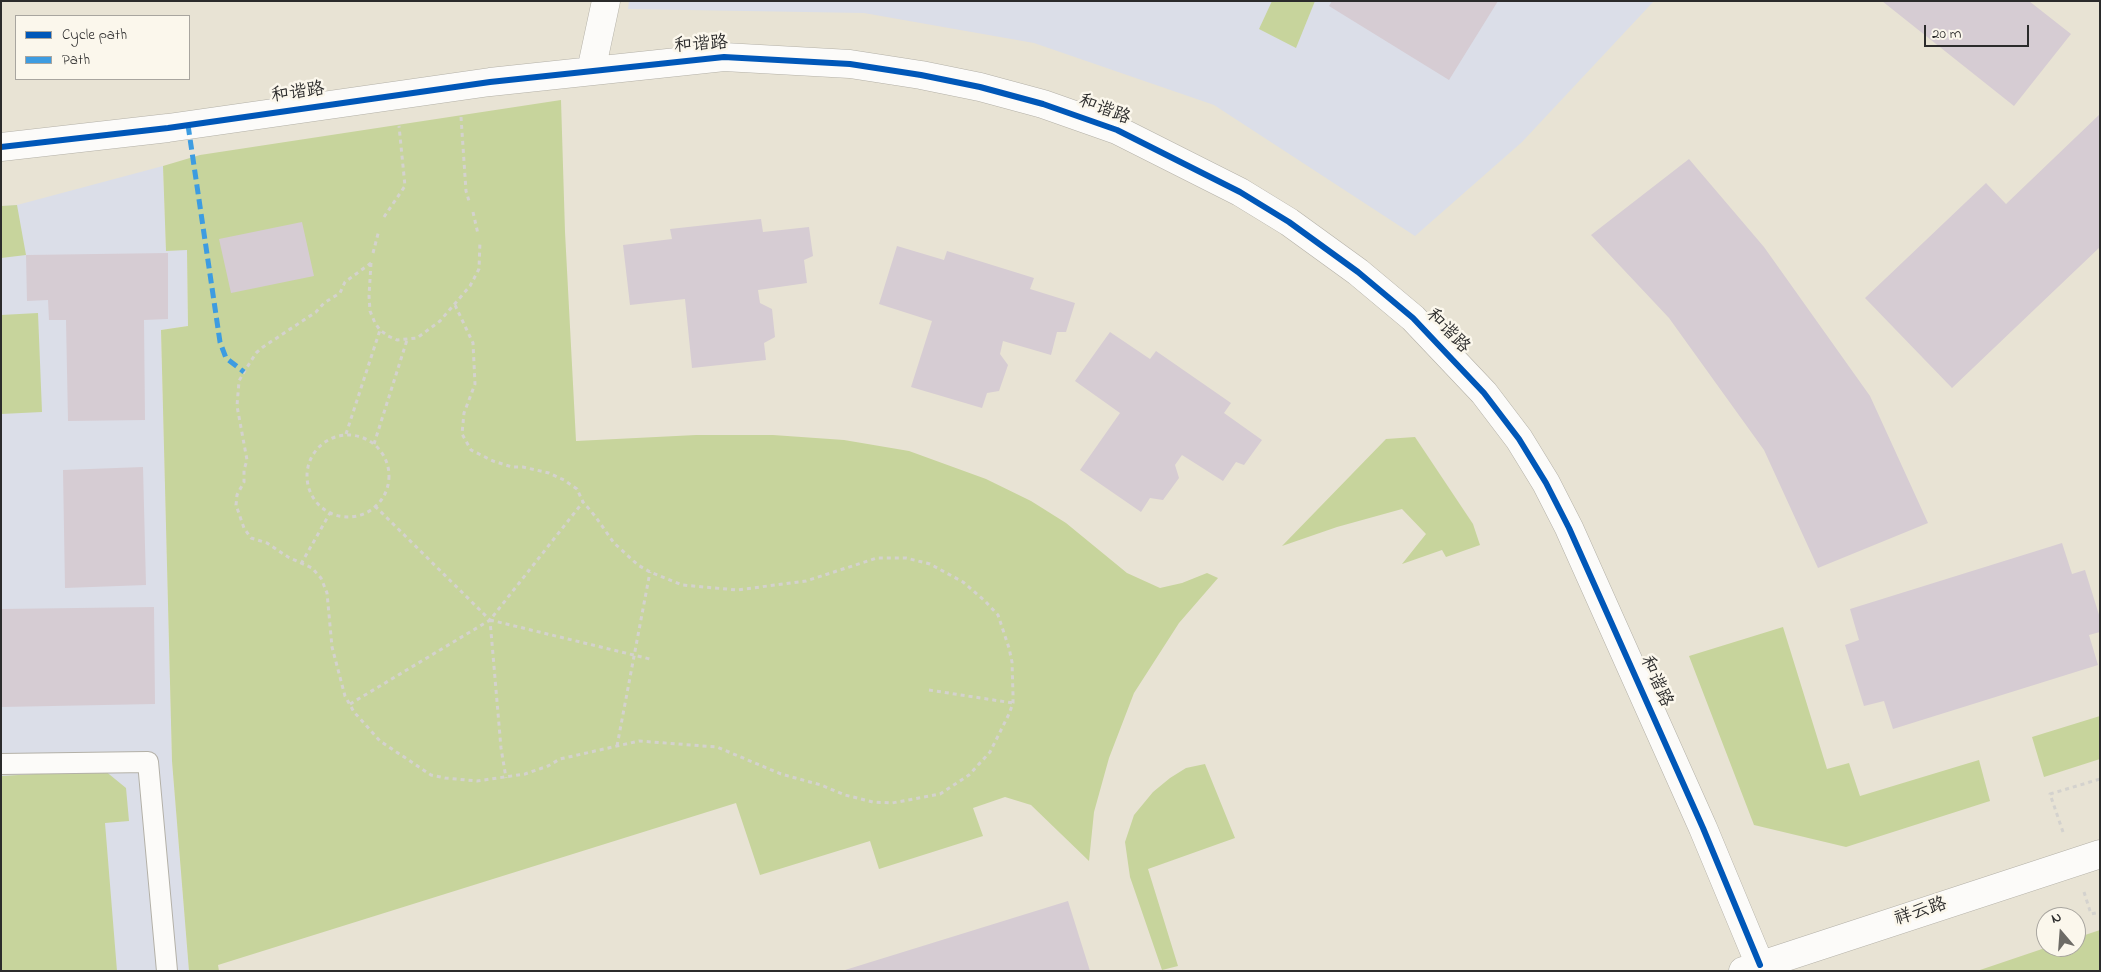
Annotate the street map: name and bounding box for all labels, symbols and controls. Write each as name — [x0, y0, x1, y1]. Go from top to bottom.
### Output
legend — [15, 15, 190, 80]
scale bar — [1926, 15, 2031, 47]
text: 20 m — [1932, 23, 1961, 45]
text: Cycle path — [62, 24, 127, 46]
street label: 和谐路 — [673, 33, 729, 59]
text: Path — [62, 49, 90, 71]
street label: 和谐路 — [270, 80, 326, 108]
street label: 和谐路 — [1075, 91, 1133, 131]
street label: 和谐路 — [1420, 305, 1474, 359]
street label: 和谐路 — [1634, 653, 1676, 711]
street label: 祥云路 — [1892, 894, 1950, 932]
north arrow — [2036, 907, 2086, 957]
text: N — [2049, 907, 2064, 930]

